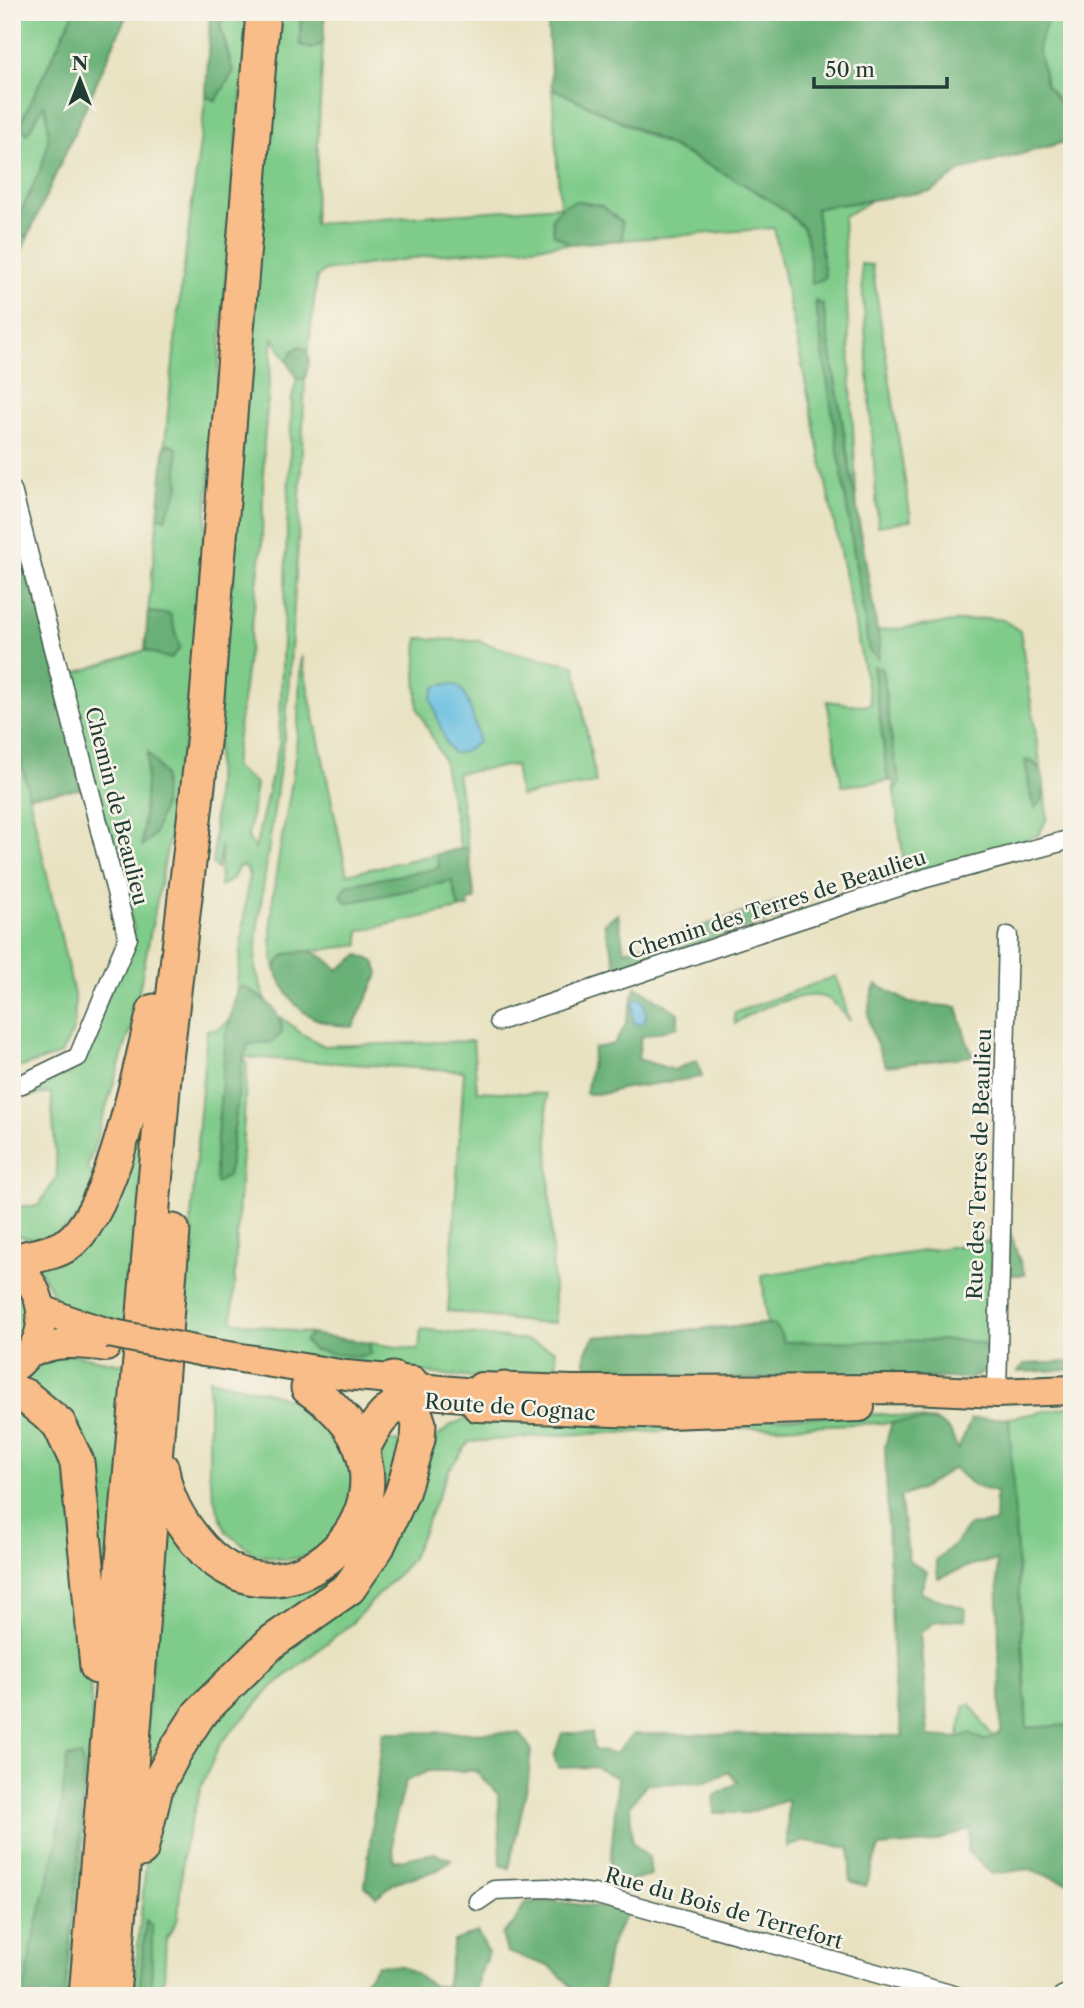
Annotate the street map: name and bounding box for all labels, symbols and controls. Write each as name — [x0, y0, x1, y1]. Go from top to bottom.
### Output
north arrow — [46, 46, 116, 116]
scale bar — [814, 46, 948, 90]
text: N — [72, 52, 88, 75]
text: 50 m — [825, 57, 875, 82]
street label: Chemin de Beaulieu — [80, 704, 154, 908]
street label: Chemin des Terres de Beaulieu — [625, 844, 929, 964]
street label: Rue des Terres de Beaulieu — [962, 1028, 996, 1300]
street label: Route de Cognac — [424, 1389, 596, 1425]
street label: Rue du Bois de Terrefort — [602, 1862, 846, 1954]

